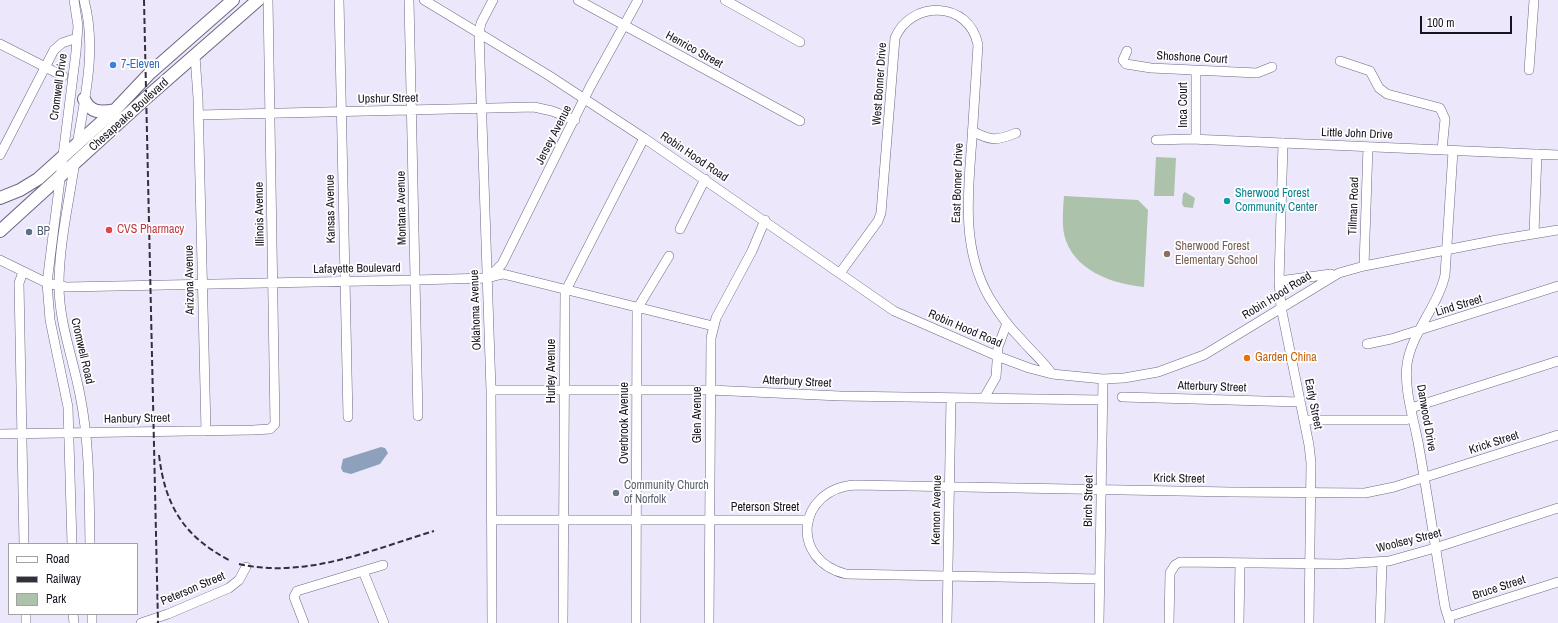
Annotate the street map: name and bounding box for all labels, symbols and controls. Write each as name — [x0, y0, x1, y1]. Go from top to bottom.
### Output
scale bar — [1422, 8, 1514, 34]
text: 100 m — [1427, 15, 1454, 31]
street label: Henrico Street — [663, 28, 725, 72]
street label: West Bonner Drive — [870, 42, 890, 126]
street label: Shoshone Court — [1156, 49, 1228, 67]
street label: Cromwell Drive — [47, 53, 71, 121]
place label: 7-Eleven — [121, 58, 160, 72]
marker: 7-Eleven — [108, 60, 118, 70]
street label: Chesapeake Boulevard — [86, 75, 172, 155]
street label: Inca Court — [1177, 82, 1191, 128]
street label: Upshur Street — [358, 91, 418, 107]
street label: Jersey Avenue — [533, 103, 575, 167]
street label: Little John Drive — [1321, 126, 1393, 142]
street label: Robin Hood Road — [657, 129, 731, 185]
street label: East Bonner Drive — [949, 143, 967, 223]
street label: Montana Avenue — [394, 171, 410, 245]
street label: Kansas Avenue — [323, 174, 339, 244]
street label: Tillman Road — [1346, 177, 1362, 235]
street label: Illinois Avenue — [252, 182, 268, 246]
place label: Sherwood Forest Community Center — [1235, 187, 1318, 215]
marker: Sherwood Forest Community Center — [1222, 196, 1232, 206]
place label: CVS Pharmacy — [117, 223, 184, 237]
place label: BP — [37, 225, 50, 239]
marker: CVS Pharmacy — [104, 225, 114, 235]
marker: BP — [24, 227, 34, 237]
place label: Sherwood Forest Elementary School — [1175, 240, 1258, 268]
street label: Arizona Avenue — [182, 245, 198, 315]
marker: Sherwood Forest Elementary School — [1162, 249, 1172, 259]
street label: Lafayette Boulevard — [313, 261, 401, 277]
street label: Oklahoma Avenue — [467, 269, 485, 351]
street label: Robin Hood Road — [1240, 269, 1314, 323]
street label: Lind Street — [1434, 292, 1484, 320]
street label: Robin Hood Road — [926, 307, 1004, 351]
street label: Cromwell Road — [67, 317, 97, 385]
street label: Hurley Avenue — [545, 339, 559, 403]
place label: Garden China — [1255, 351, 1317, 365]
marker: Garden China — [1242, 353, 1252, 363]
street label: Atterbury Street — [762, 373, 832, 391]
street label: Early Street — [1301, 377, 1325, 431]
street label: Atterbury Street — [1177, 379, 1247, 395]
street label: Overbrook Avenue — [618, 382, 632, 464]
street label: Danwood Drive — [1413, 383, 1439, 453]
street label: Glen Avenue — [691, 387, 705, 443]
street label: Hanbury Street — [104, 411, 170, 427]
street label: Krick Street — [1467, 428, 1521, 458]
street label: Krick Street — [1153, 471, 1205, 487]
street label: Kennon Avenue — [929, 475, 945, 545]
street label: Birch Street — [1081, 475, 1097, 527]
place label: Community Church of Norfolk — [624, 479, 709, 507]
marker: Community Church of Norfolk — [611, 488, 621, 498]
street label: Peterson Street — [731, 501, 799, 515]
street label: Woolsey Street — [1375, 526, 1443, 556]
legend — [8, 543, 138, 615]
text: Road — [46, 551, 70, 567]
street label: Peterson Street — [159, 569, 227, 609]
text: Railway — [46, 571, 81, 587]
street label: Bruce Street — [1471, 573, 1527, 603]
text: Park — [46, 591, 66, 607]

